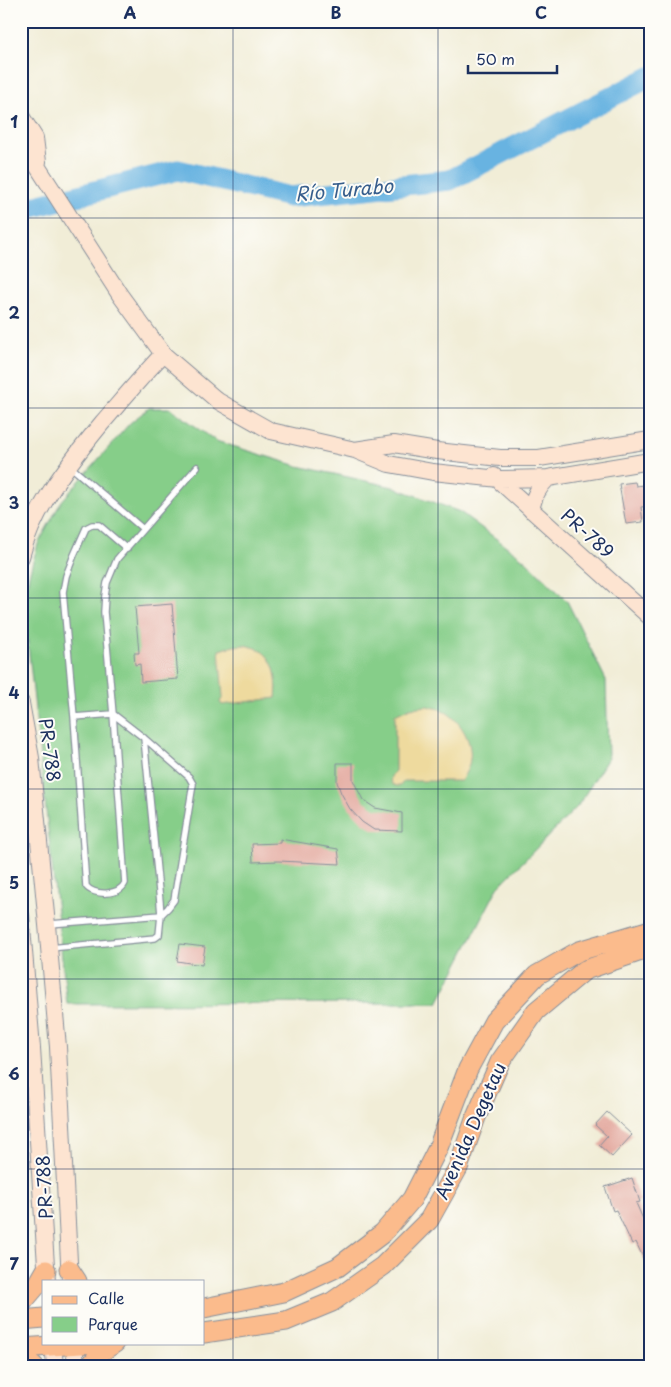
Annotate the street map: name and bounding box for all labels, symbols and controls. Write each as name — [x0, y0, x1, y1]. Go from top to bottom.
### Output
text: A — [124, 0, 137, 24]
text: B — [331, 0, 342, 24]
text: C — [535, 0, 547, 24]
scale bar — [468, 42, 557, 74]
text: 50 m — [476, 47, 515, 70]
text: 1 — [10, 109, 18, 133]
water label: Río Turabo — [294, 171, 395, 207]
text: 2 — [8, 300, 20, 324]
text: 3 — [9, 490, 19, 514]
street label: PR-789 — [555, 502, 621, 564]
text: 4 — [9, 680, 20, 704]
street label: PR-788 — [33, 716, 68, 783]
text: 5 — [9, 870, 19, 894]
street label: Avenida Degetau — [427, 1058, 512, 1203]
text: 6 — [8, 1061, 20, 1085]
street label: PR-788 — [28, 1154, 59, 1220]
text: 7 — [9, 1251, 19, 1275]
legend — [42, 1280, 205, 1344]
text: Calle — [88, 1286, 125, 1309]
text: Parque — [88, 1312, 138, 1335]

